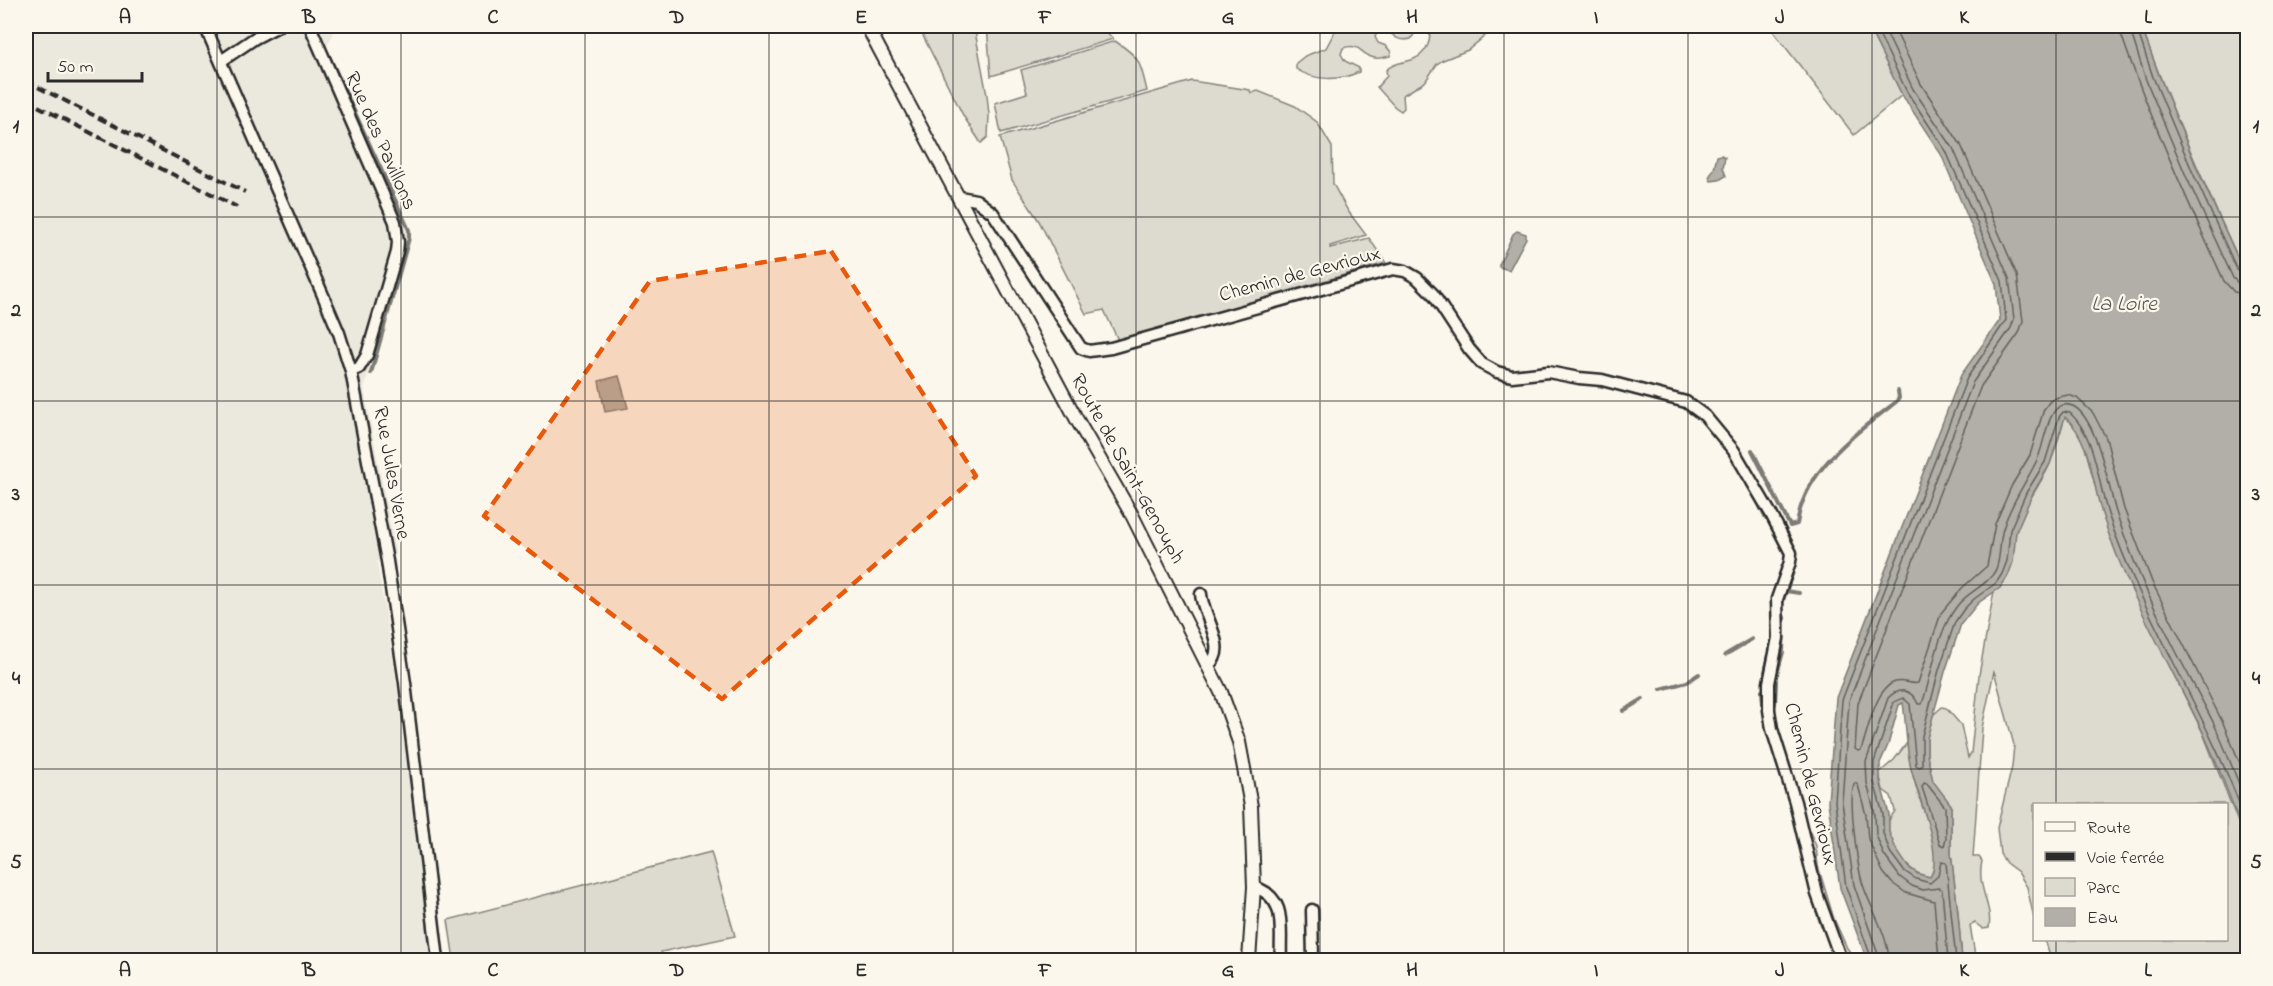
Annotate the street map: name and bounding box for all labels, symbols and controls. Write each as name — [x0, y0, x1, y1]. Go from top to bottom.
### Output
text: A — [119, 4, 131, 33]
text: B — [301, 4, 316, 33]
text: C — [488, 4, 499, 33]
text: D — [669, 4, 684, 33]
text: E — [855, 4, 867, 33]
text: F — [1038, 4, 1052, 33]
text: G — [1222, 4, 1235, 33]
text: H — [1406, 4, 1418, 33]
text: I — [1594, 4, 1599, 33]
text: J — [1775, 4, 1785, 33]
text: K — [1959, 4, 1970, 33]
text: L — [2144, 4, 2152, 33]
scale bar — [48, 45, 142, 83]
text: 50 m — [57, 55, 94, 81]
street label: Rue des Pavillons — [336, 67, 424, 215]
text: 1 — [13, 113, 20, 142]
text: 1 — [2253, 113, 2260, 142]
street label: Chemin de Gevrioux — [1216, 239, 1384, 311]
water label: La Loire — [2091, 289, 2158, 321]
text: 2 — [10, 297, 21, 326]
text: 2 — [2250, 297, 2261, 326]
street label: Route de Saint-Genouph — [1062, 369, 1192, 569]
street label: Rue Jules Verne — [365, 404, 418, 543]
text: 3 — [11, 481, 20, 510]
text: 3 — [2251, 481, 2260, 510]
text: 4 — [12, 665, 21, 694]
text: 4 — [2252, 665, 2261, 694]
street label: Chemin de Gevrioux — [1775, 700, 1845, 868]
legend — [2033, 803, 2228, 941]
text: Route — [2087, 816, 2132, 842]
text: Voie ferrée — [2086, 846, 2165, 872]
text: 5 — [10, 849, 22, 878]
text: 5 — [2250, 849, 2262, 878]
text: Parc — [2087, 876, 2120, 902]
text: Eau — [2087, 906, 2118, 932]
text: A — [119, 957, 131, 986]
text: B — [301, 957, 316, 986]
text: C — [488, 957, 499, 986]
text: D — [669, 957, 684, 986]
text: E — [855, 957, 867, 986]
text: F — [1038, 957, 1052, 986]
text: G — [1222, 957, 1235, 986]
text: H — [1406, 957, 1418, 986]
text: I — [1594, 957, 1599, 986]
text: J — [1775, 957, 1785, 986]
text: K — [1959, 957, 1970, 986]
text: L — [2144, 957, 2152, 986]

